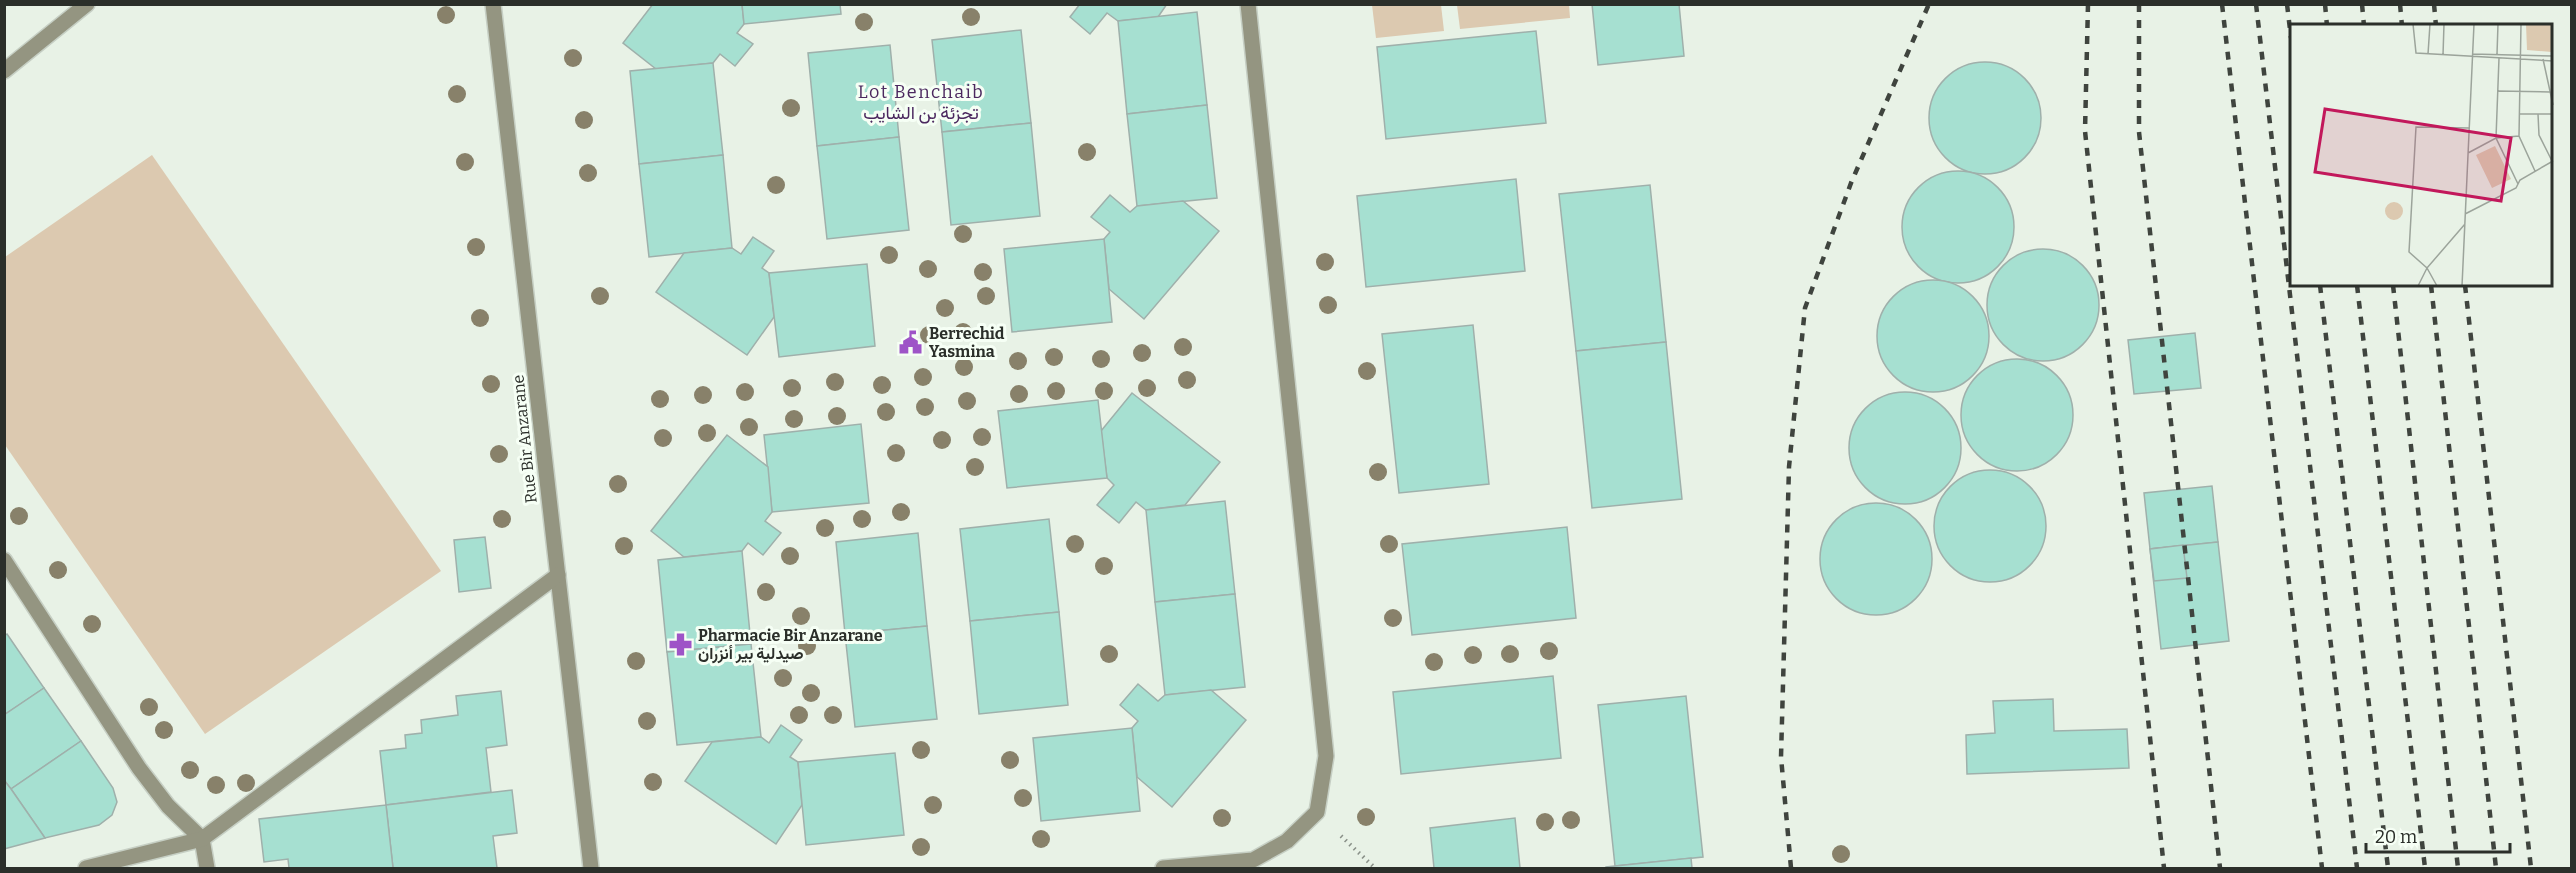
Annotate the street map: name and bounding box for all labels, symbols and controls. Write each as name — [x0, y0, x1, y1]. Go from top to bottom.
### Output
inset map — [2290, 24, 2552, 286]
district label: Lot Benchaib تجزئة بن الشايب — [858, 81, 984, 124]
place label: Berrechid Yasmina — [929, 324, 1005, 361]
public building icon: Berrechid Yasmina — [898, 329, 924, 355]
street label: Rue Bir Anzarane — [508, 374, 541, 504]
place label: Pharmacie Bir Anzarane صيدلية بير أنزران — [698, 626, 883, 664]
pharmacy icon: Pharmacie Bir Anzarane صيدلية بير أنزران — [667, 631, 693, 657]
scale bar — [2366, 816, 2510, 854]
text: 20 m — [2375, 826, 2417, 848]

